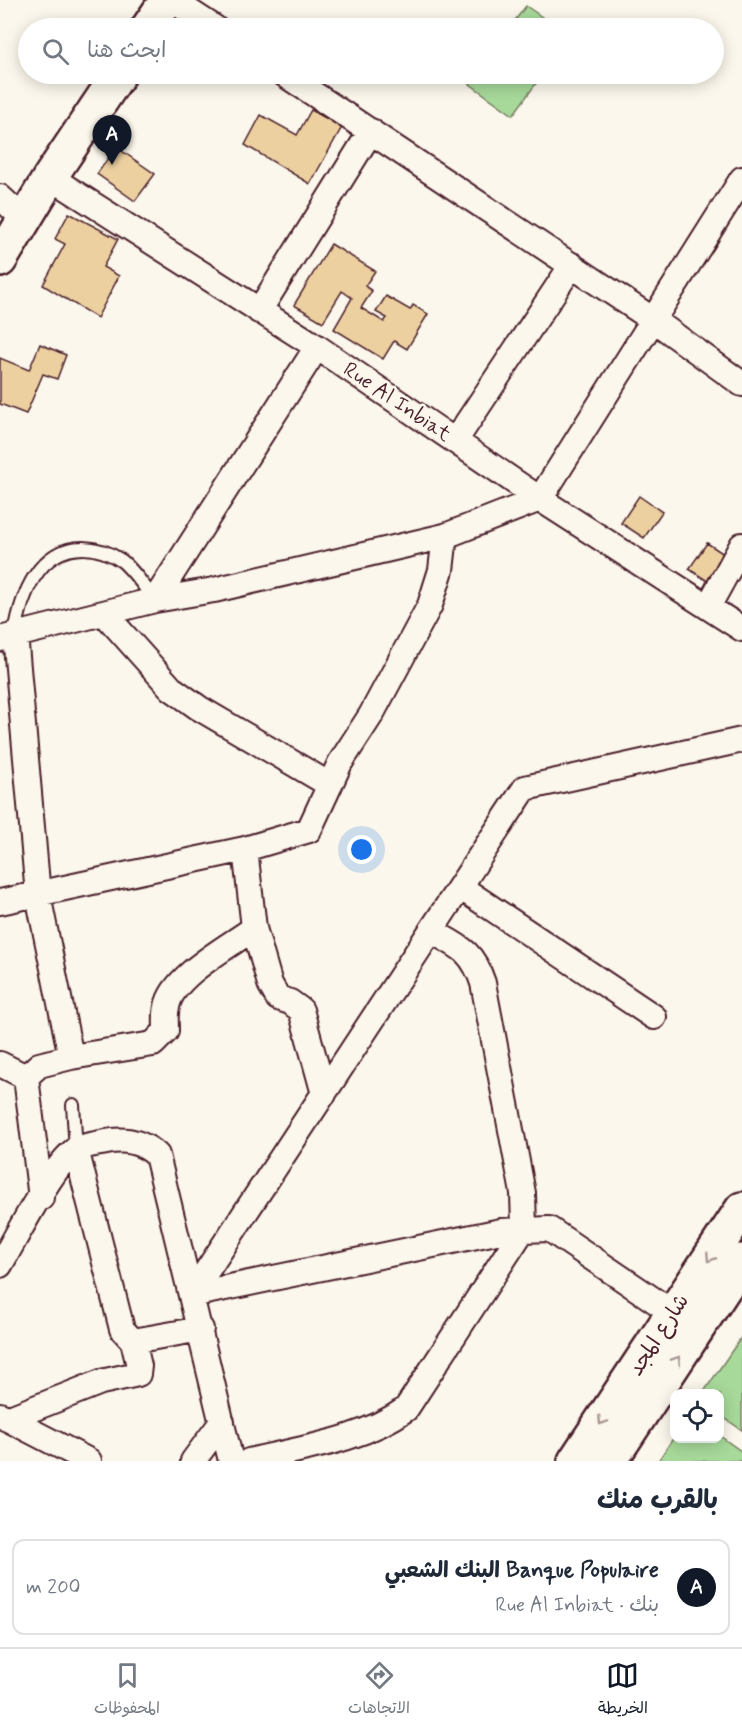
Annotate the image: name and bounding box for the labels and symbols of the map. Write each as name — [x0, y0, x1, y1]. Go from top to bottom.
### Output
pin: A — [92, 116, 132, 165]
street label: Rue Al Inbiat — [338, 356, 457, 449]
your location — [347, 835, 376, 864]
one-way arrow — [706, 1251, 717, 1262]
street label: شارع المجد — [622, 1289, 696, 1381]
one-way arrow — [670, 1355, 681, 1366]
one-way arrow — [598, 1414, 609, 1425]

